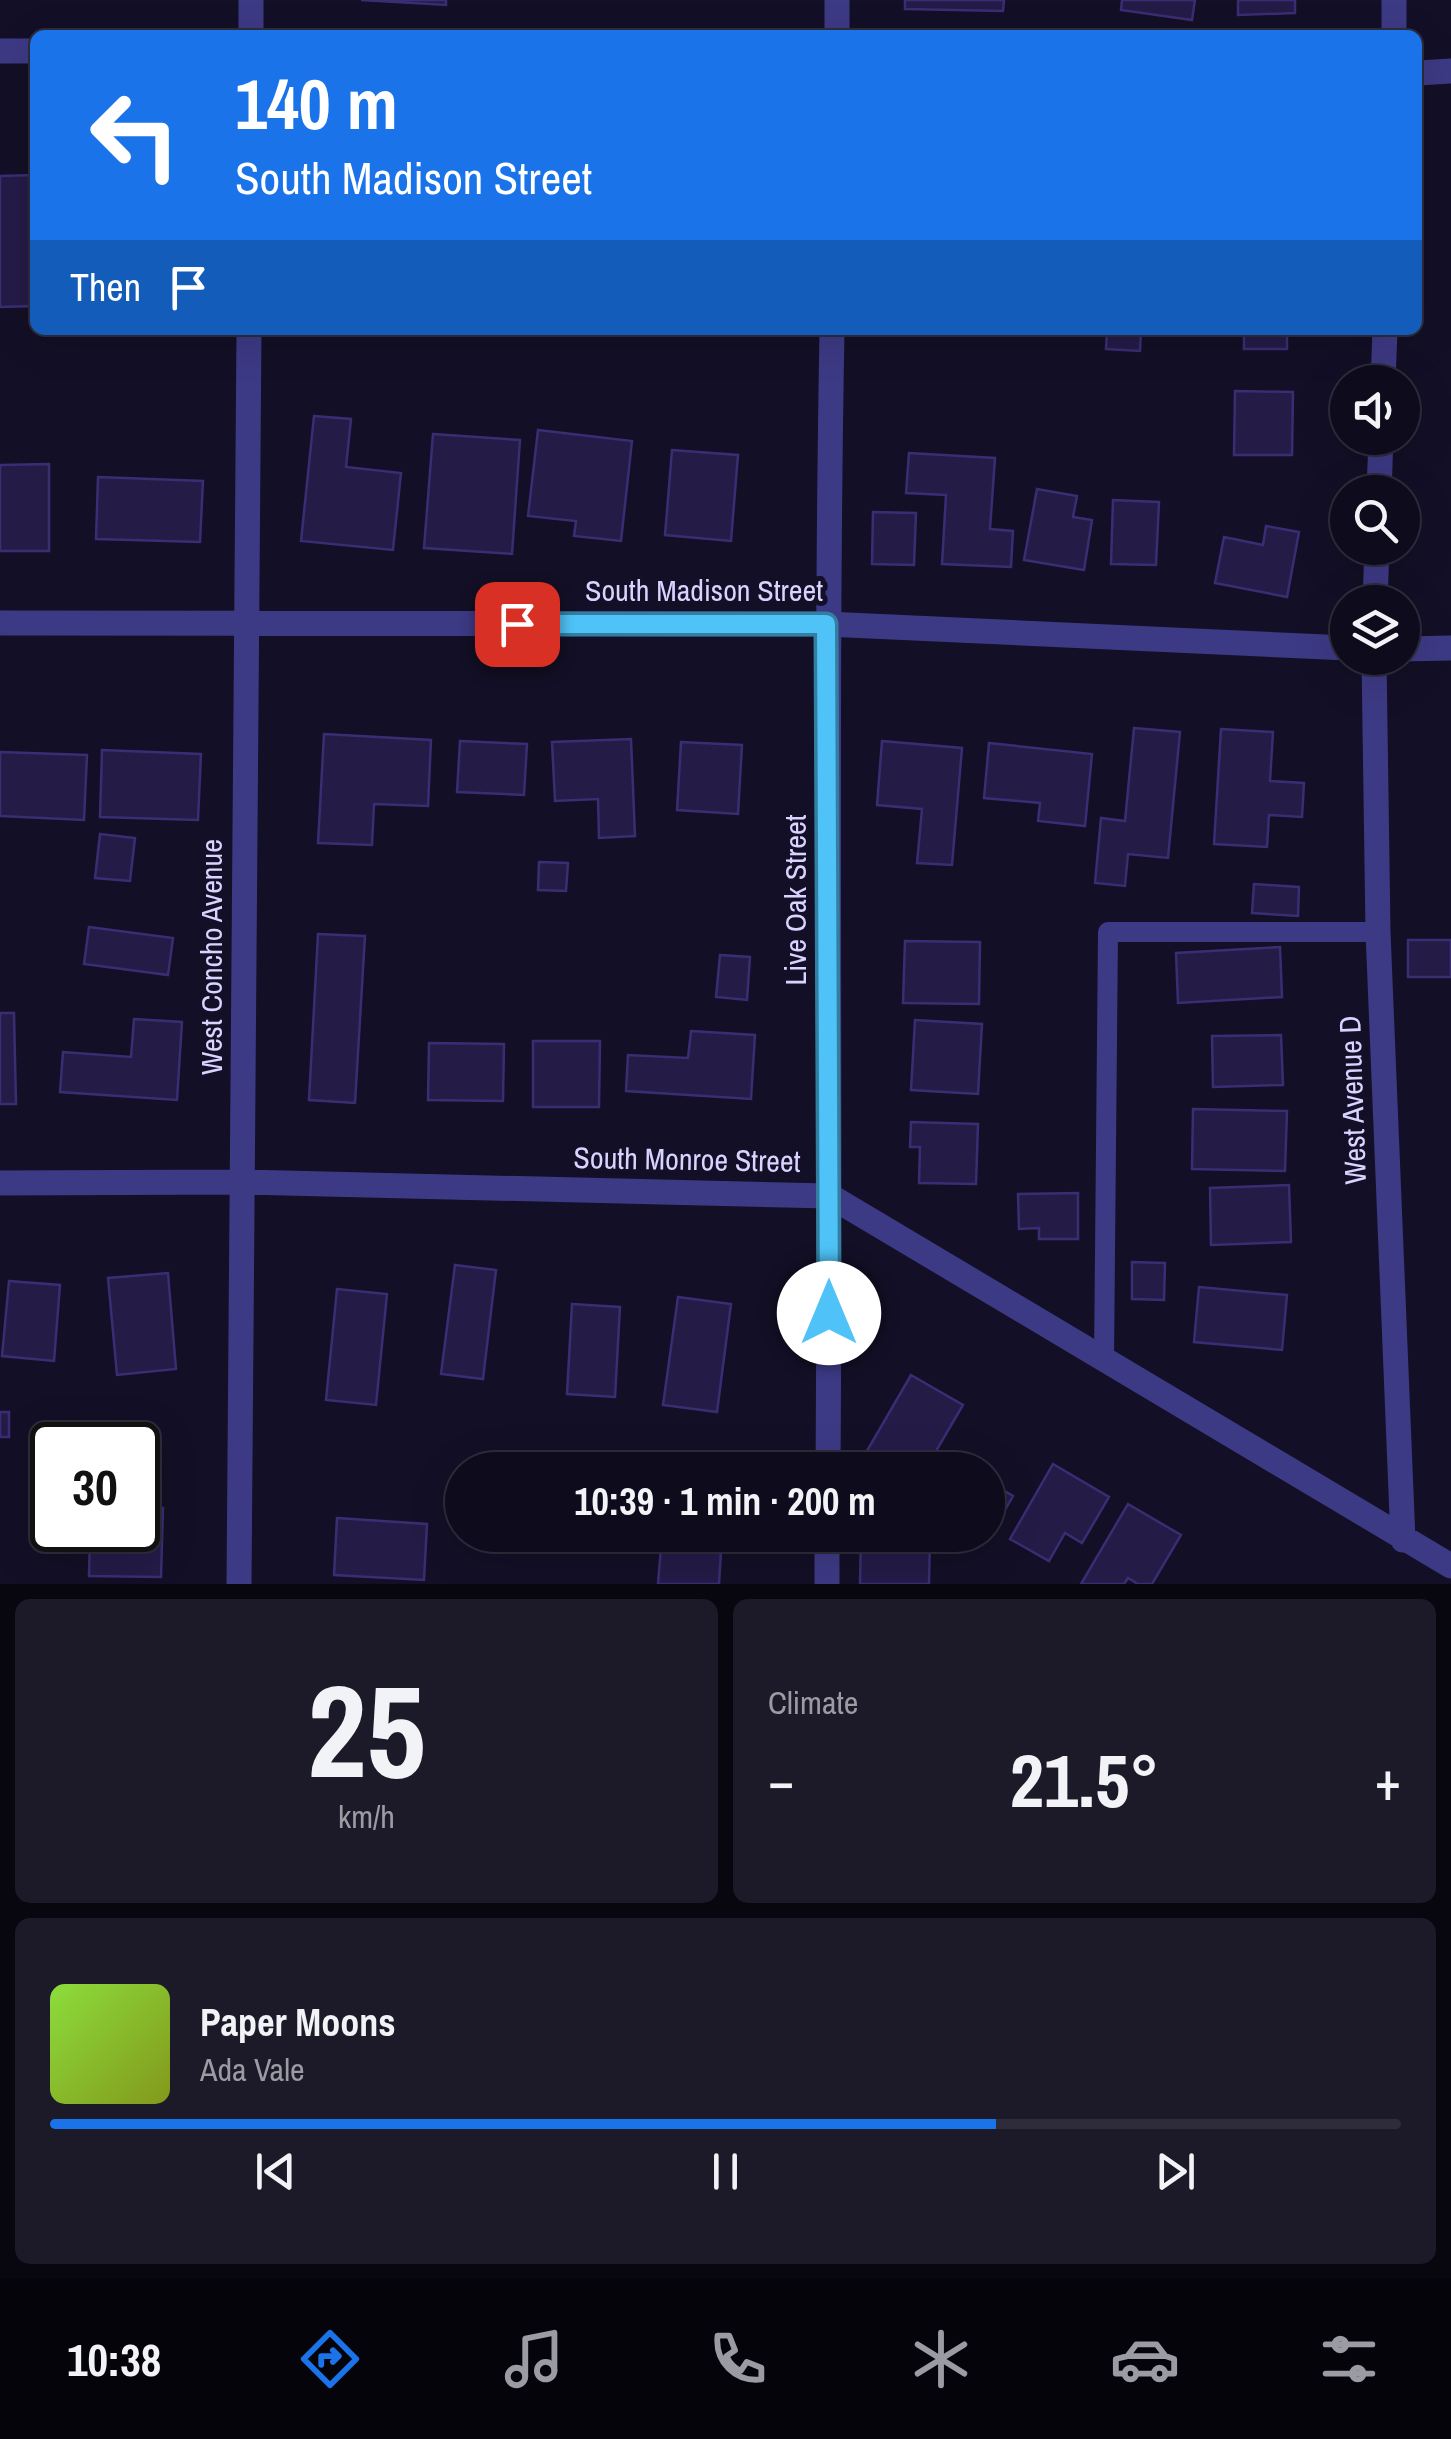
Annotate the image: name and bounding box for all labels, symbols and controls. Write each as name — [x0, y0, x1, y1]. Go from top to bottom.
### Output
text: 140 m — [235, 57, 398, 151]
icon: left — [70, 70, 200, 200]
text: South Madison Street — [235, 147, 592, 208]
icon: arrive — [161, 260, 216, 315]
text: Then — [70, 262, 141, 313]
map controls — [1330, 365, 1420, 675]
button: sound — [1330, 365, 1420, 455]
button: search — [1330, 475, 1420, 565]
street label: South Madison Street — [585, 570, 823, 610]
pin — [475, 582, 560, 667]
button: layers — [1330, 585, 1420, 675]
icon: arrive — [490, 597, 545, 652]
street label: Live Oak Street — [775, 814, 815, 985]
street label: West Concho Avenue — [191, 839, 231, 1075]
street label: West Avenue D — [1329, 1015, 1375, 1185]
street label: South Monroe Street — [573, 1137, 801, 1181]
position arrow — [777, 1261, 881, 1365]
speed limit sign: 30 — [30, 1422, 160, 1552]
text: 10:39 · 1 min · 200 m — [574, 1476, 876, 1527]
text: 25 — [307, 1642, 426, 1818]
text: Climate — [768, 1681, 858, 1724]
text: 21.5° — [1010, 1729, 1159, 1830]
text: − — [768, 1743, 794, 1817]
text: + — [1375, 1743, 1401, 1817]
text: km/h — [338, 1795, 395, 1838]
text: Paper Moons — [200, 1997, 396, 2048]
text: Ada Vale — [200, 2048, 305, 2091]
icon: previous — [248, 2144, 303, 2199]
icon: pause — [698, 2144, 753, 2199]
icon: next — [1148, 2144, 1203, 2199]
icon: directions — [295, 2324, 365, 2394]
icon: music — [499, 2324, 569, 2394]
icon: phone — [703, 2324, 773, 2394]
icon: climate — [906, 2324, 976, 2394]
icon: car — [1110, 2324, 1180, 2394]
icon: filters — [1314, 2324, 1384, 2394]
text: 10:38 — [67, 2329, 161, 2390]

